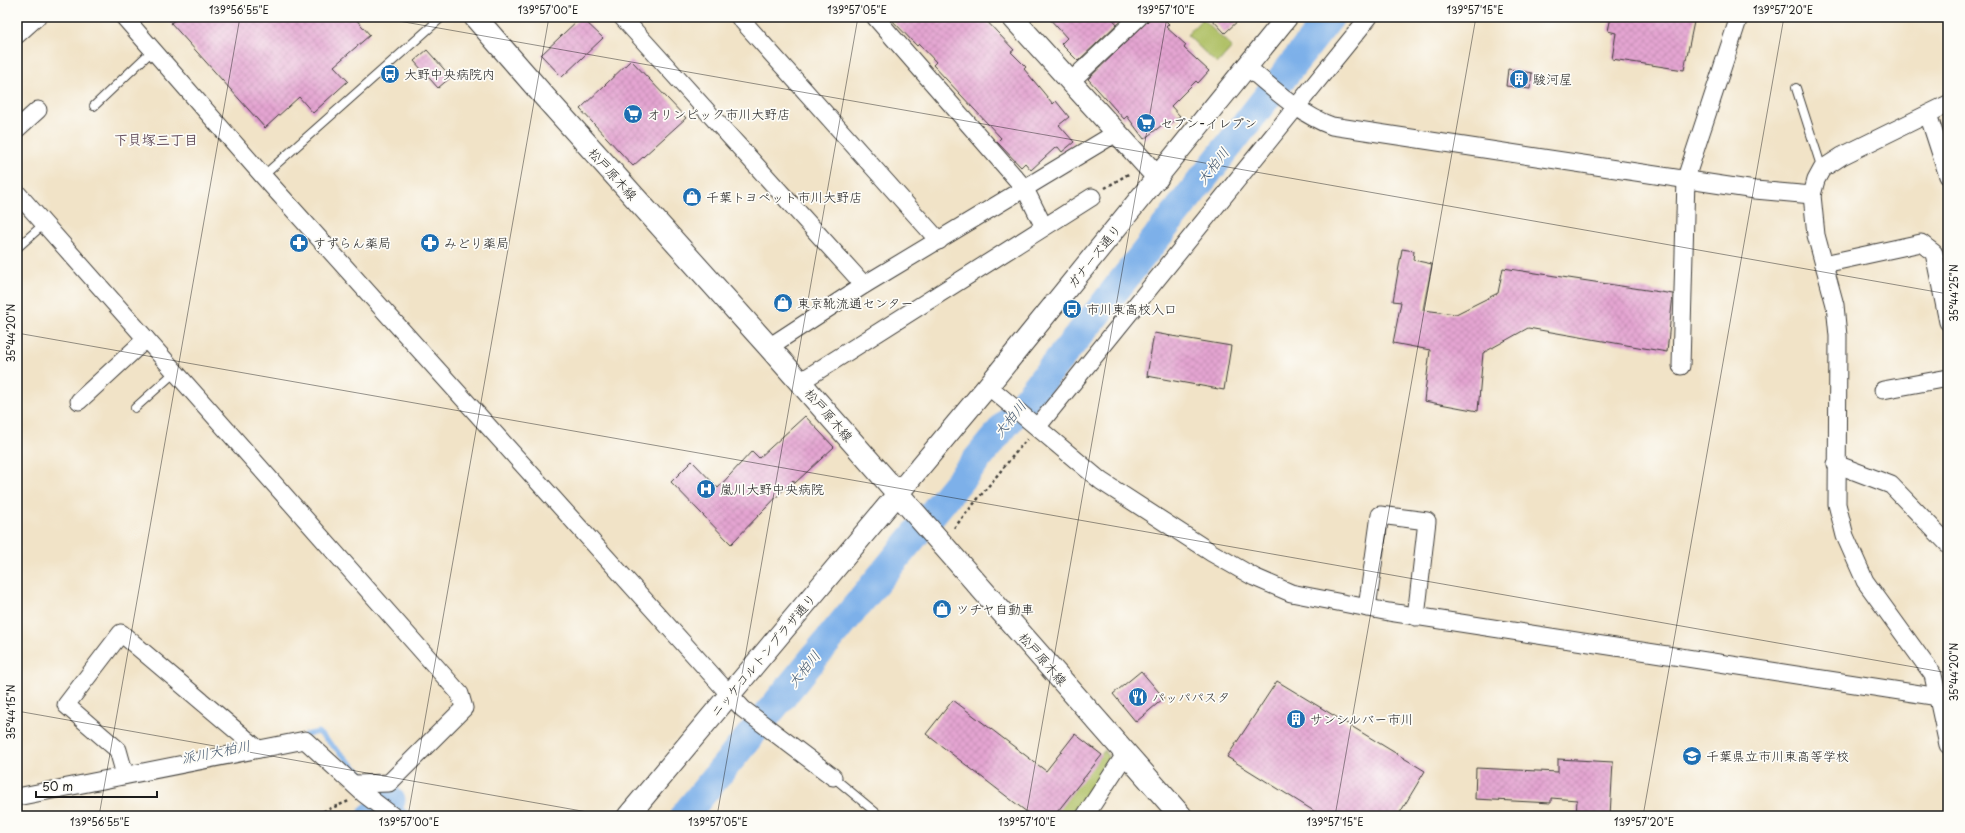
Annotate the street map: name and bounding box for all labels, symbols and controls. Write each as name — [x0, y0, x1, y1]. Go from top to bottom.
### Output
text: 139°56'55"E — [209, 2, 269, 17]
text: 139°57'00"E — [518, 2, 578, 17]
text: 139°57'05"E — [827, 2, 887, 17]
text: 139°57'10"E — [1137, 2, 1195, 17]
text: 139°57'15"E — [1447, 2, 1503, 17]
text: 139°57'20"E — [1753, 2, 1813, 17]
bus stop icon: 大野中央病院内 — [379, 63, 401, 85]
place label: 大野中央病院内 — [404, 64, 495, 83]
building icon: 駿河屋 — [1508, 68, 1530, 90]
place label: 駿河屋 — [1533, 69, 1572, 88]
supermarket icon: オリンピック市川大野店 — [622, 103, 644, 125]
place label: オリンピック市川大野店 — [647, 104, 790, 123]
supermarket icon: セブン-イレブン — [1135, 112, 1157, 134]
place label: セブン-イレブン — [1160, 113, 1257, 132]
district label: 下貝塚三丁目 — [114, 129, 198, 150]
street label: 松戸原木線 — [585, 143, 643, 205]
water label: 大柏川 — [1191, 143, 1234, 189]
shop icon: 千葉トヨペット市川大野店 — [681, 186, 703, 208]
place label: 千葉トヨペット市川大野店 — [706, 187, 862, 206]
street label: ガナーズ通り — [1062, 220, 1125, 292]
pharmacy icon: すずらん薬局 — [288, 232, 310, 254]
pharmacy icon: みどり薬局 — [419, 232, 441, 254]
place label: すずらん薬局 — [313, 233, 391, 252]
place label: みどり薬局 — [444, 233, 509, 252]
text: 35°44'25"N — [1946, 264, 1961, 322]
shop icon: 東京靴流通センター — [772, 292, 794, 314]
place label: 東京靴流通センター — [797, 293, 913, 312]
bus stop icon: 市川東高校入口 — [1061, 298, 1083, 320]
place label: 市川東高校入口 — [1086, 299, 1177, 318]
text: 35°44'20"N — [3, 304, 18, 362]
street label: 松戸原木線 — [801, 384, 859, 446]
water label: 大柏川 — [988, 396, 1031, 442]
hospital icon: 嵐川大野中央病院 — [695, 478, 717, 500]
place label: 嵐川大野中央病院 — [720, 479, 824, 498]
street label: ニッケコルトンプラザ通り — [705, 589, 820, 721]
shop icon: ツチヤ自動車 — [931, 598, 953, 620]
place label: ツチヤ自動車 — [956, 599, 1034, 618]
street label: 松戸原木線 — [1015, 628, 1073, 690]
text: 35°44'20"N — [1946, 643, 1961, 701]
water label: 大柏川 — [782, 646, 825, 692]
text: 35°44'15"N — [3, 684, 18, 740]
restaurant icon: パッパパスタ — [1127, 686, 1149, 708]
place label: パッパパスタ — [1152, 687, 1230, 706]
building icon: サンシルバー市川 — [1285, 708, 1307, 730]
place label: サンシルバー市川 — [1310, 709, 1413, 728]
water label: 派川大柏川 — [180, 735, 252, 768]
school or university icon: 千葉県立市川東高等学校 — [1681, 745, 1703, 767]
place label: 千葉県立市川東高等学校 — [1706, 746, 1849, 765]
scale bar — [36, 773, 157, 799]
text: 50 m — [42, 777, 73, 795]
text: 139°56'55"E — [70, 814, 130, 829]
text: 139°57'00"E — [379, 814, 439, 829]
text: 139°57'05"E — [688, 814, 748, 829]
text: 139°57'10"E — [998, 814, 1056, 829]
text: 139°57'15"E — [1307, 814, 1363, 829]
text: 139°57'20"E — [1614, 814, 1674, 829]

